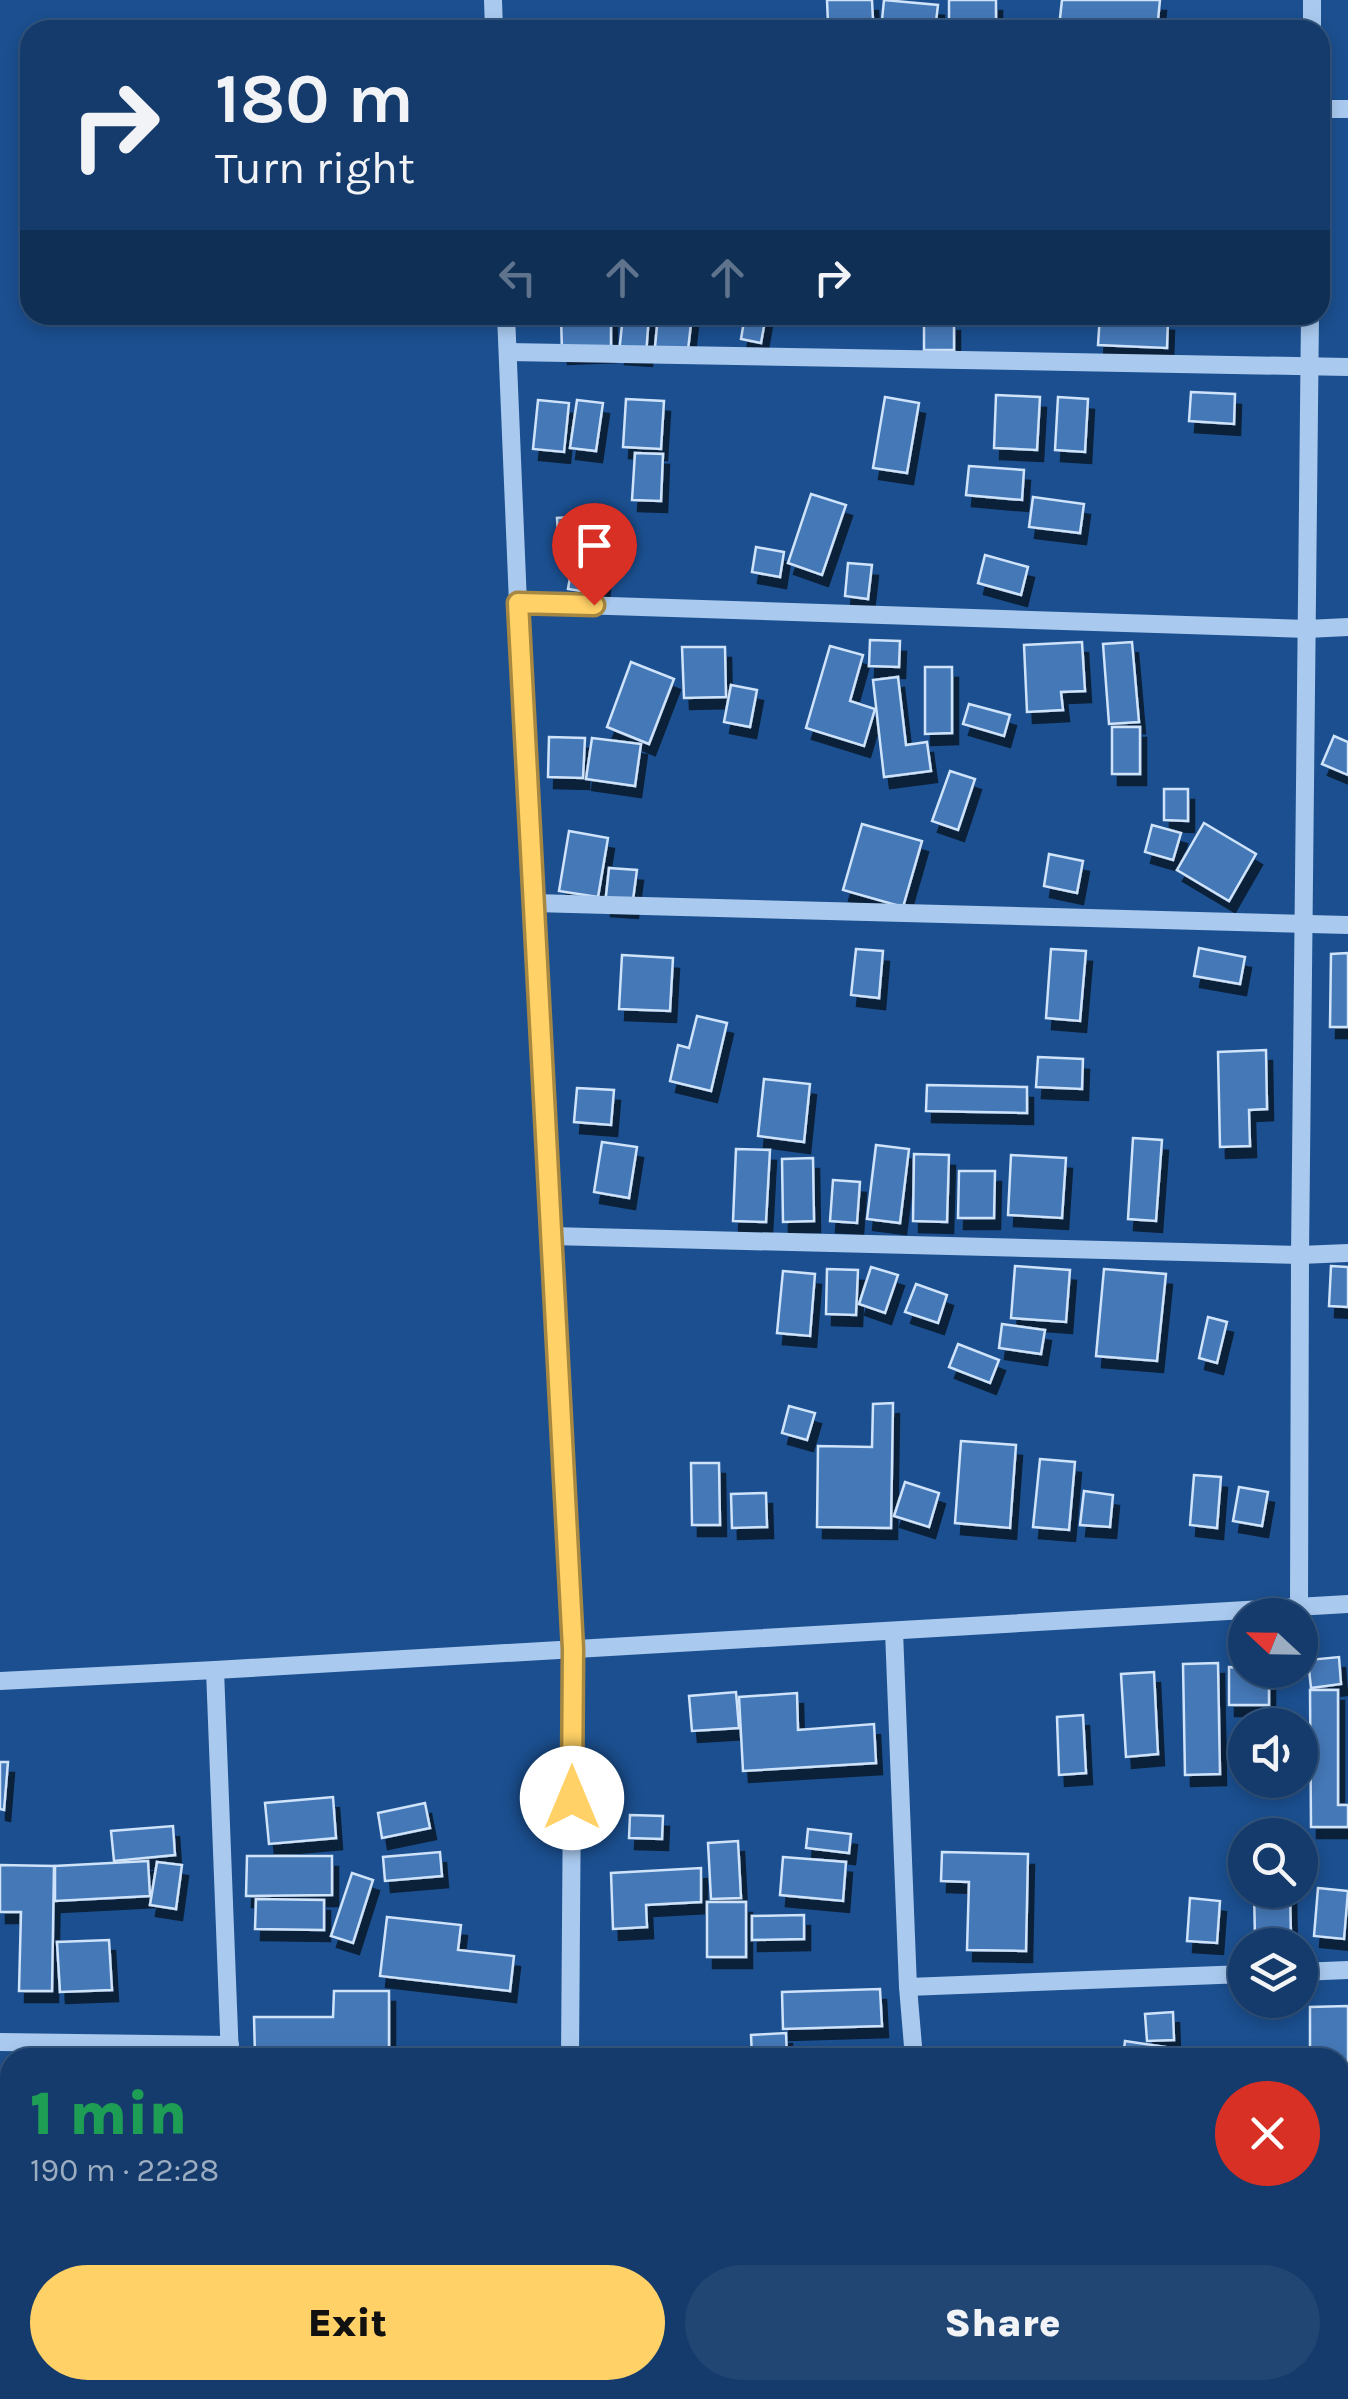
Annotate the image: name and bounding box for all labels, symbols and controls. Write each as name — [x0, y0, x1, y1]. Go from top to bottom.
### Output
text: 180 m — [215, 58, 414, 140]
icon: right — [50, 60, 180, 190]
text: Turn right — [215, 142, 415, 194]
icon: left — [490, 250, 545, 305]
icon: ahead — [595, 250, 650, 305]
icon: ahead — [700, 250, 755, 305]
icon: right — [805, 250, 860, 305]
pin — [552, 503, 637, 606]
icon: arrive — [567, 518, 622, 573]
north arrow — [1228, 1598, 1318, 1688]
map controls — [1228, 1598, 1318, 2018]
button: sound — [1228, 1708, 1318, 1798]
position arrow — [520, 1746, 624, 1850]
button: search — [1228, 1818, 1318, 1908]
button: layers — [1228, 1928, 1318, 2018]
text: 1 min — [30, 2079, 187, 2149]
button: close — [1215, 2081, 1320, 2186]
text: 190 m · 22:28 — [30, 2152, 219, 2189]
button: Exit — [30, 2265, 665, 2380]
button: Share — [685, 2265, 1320, 2380]

